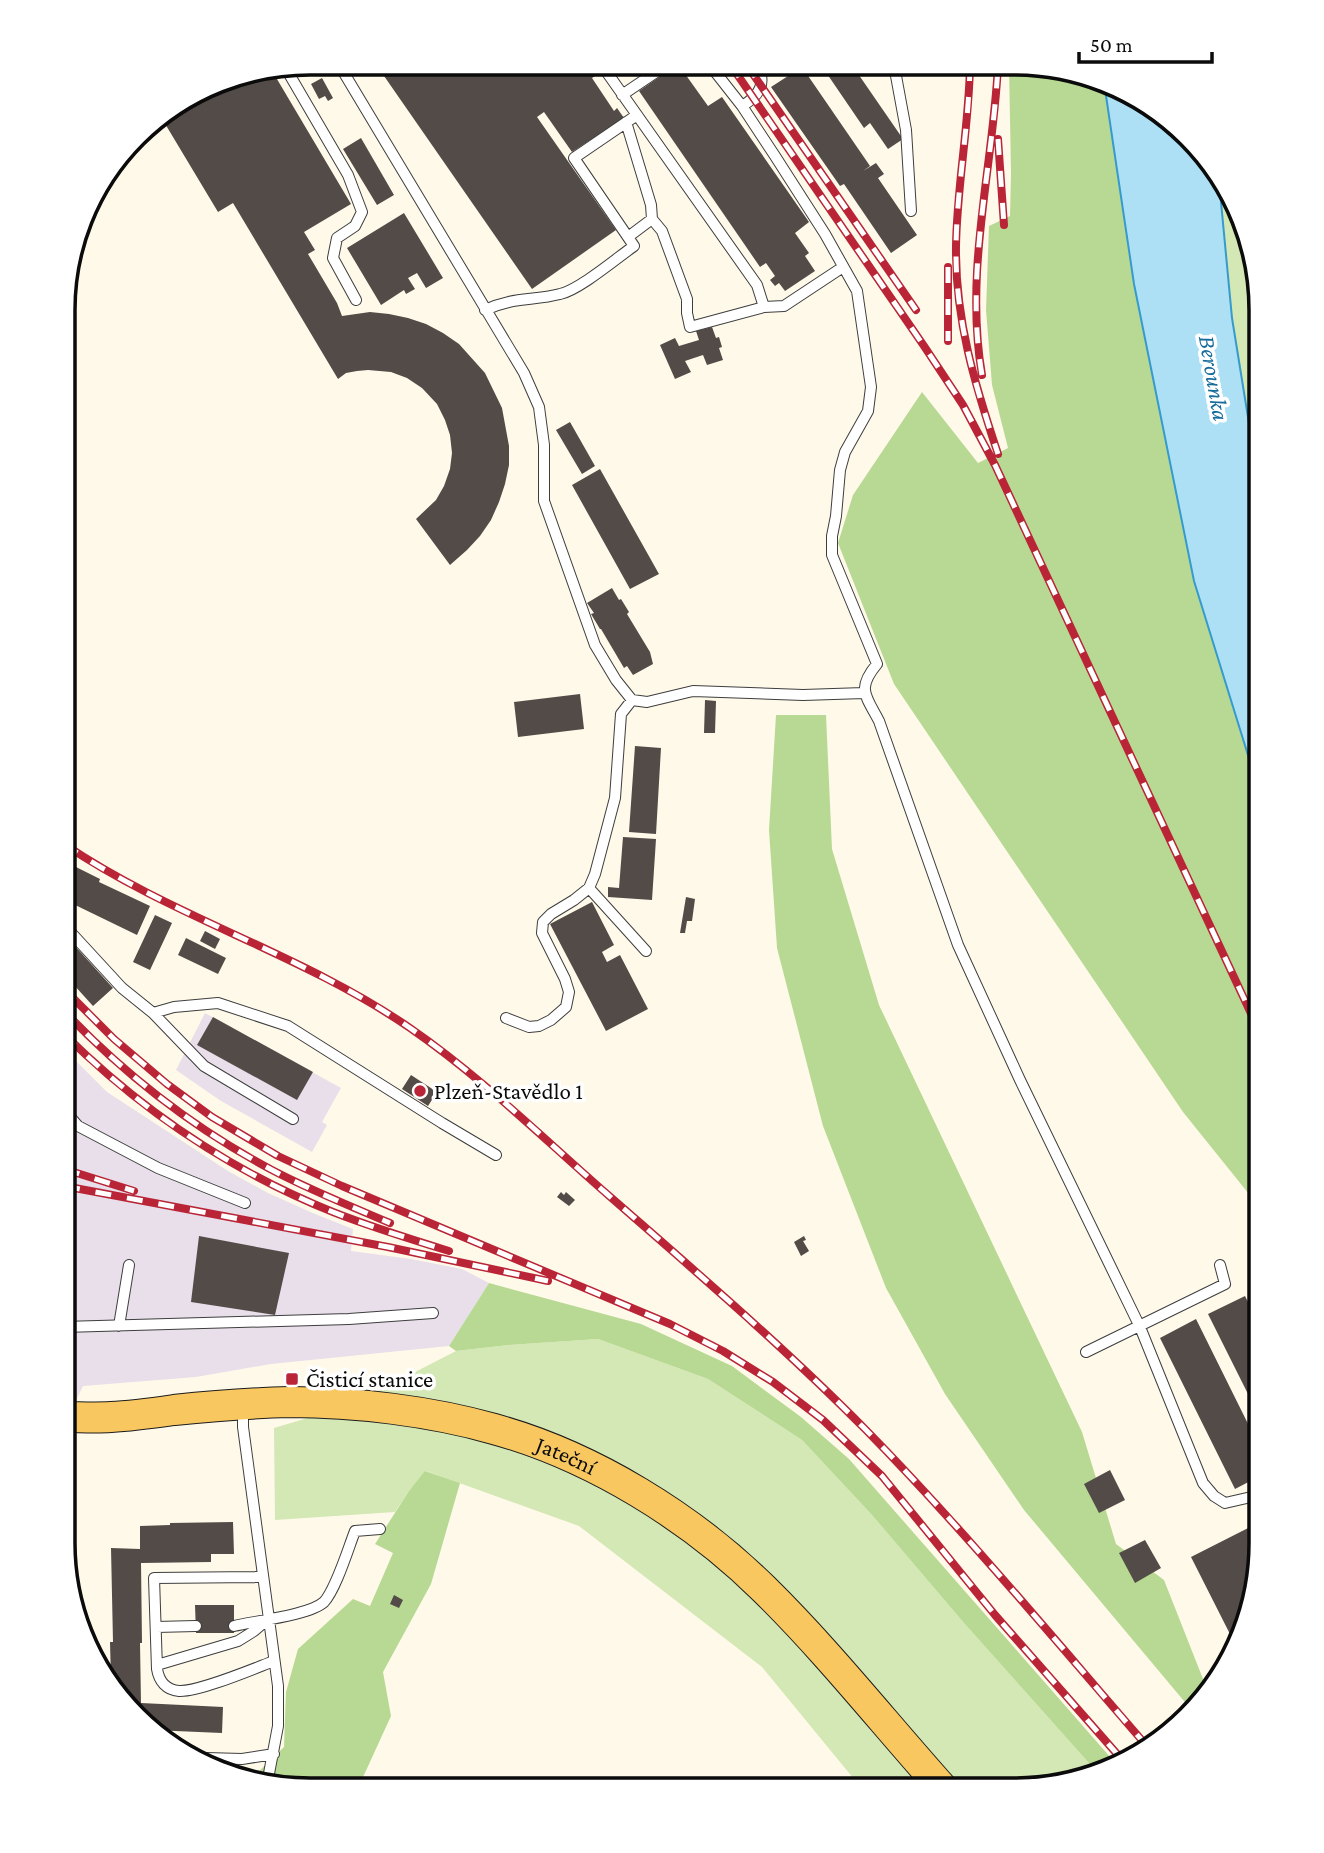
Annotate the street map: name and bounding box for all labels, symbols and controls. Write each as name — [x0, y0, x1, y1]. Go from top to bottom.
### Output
scale bar — [1079, 21, 1212, 65]
text: 50 m — [1090, 33, 1133, 57]
water label: Berounka — [1194, 333, 1235, 423]
place label: Plzeň-Stavědlo 1 — [434, 1078, 583, 1104]
marker: Plzeň-Stavědlo 1 — [412, 1083, 428, 1099]
place label: Čisticí stanice — [306, 1366, 433, 1392]
marker: Čisticí stanice — [284, 1371, 300, 1387]
street label: Jateční — [531, 1430, 601, 1480]

